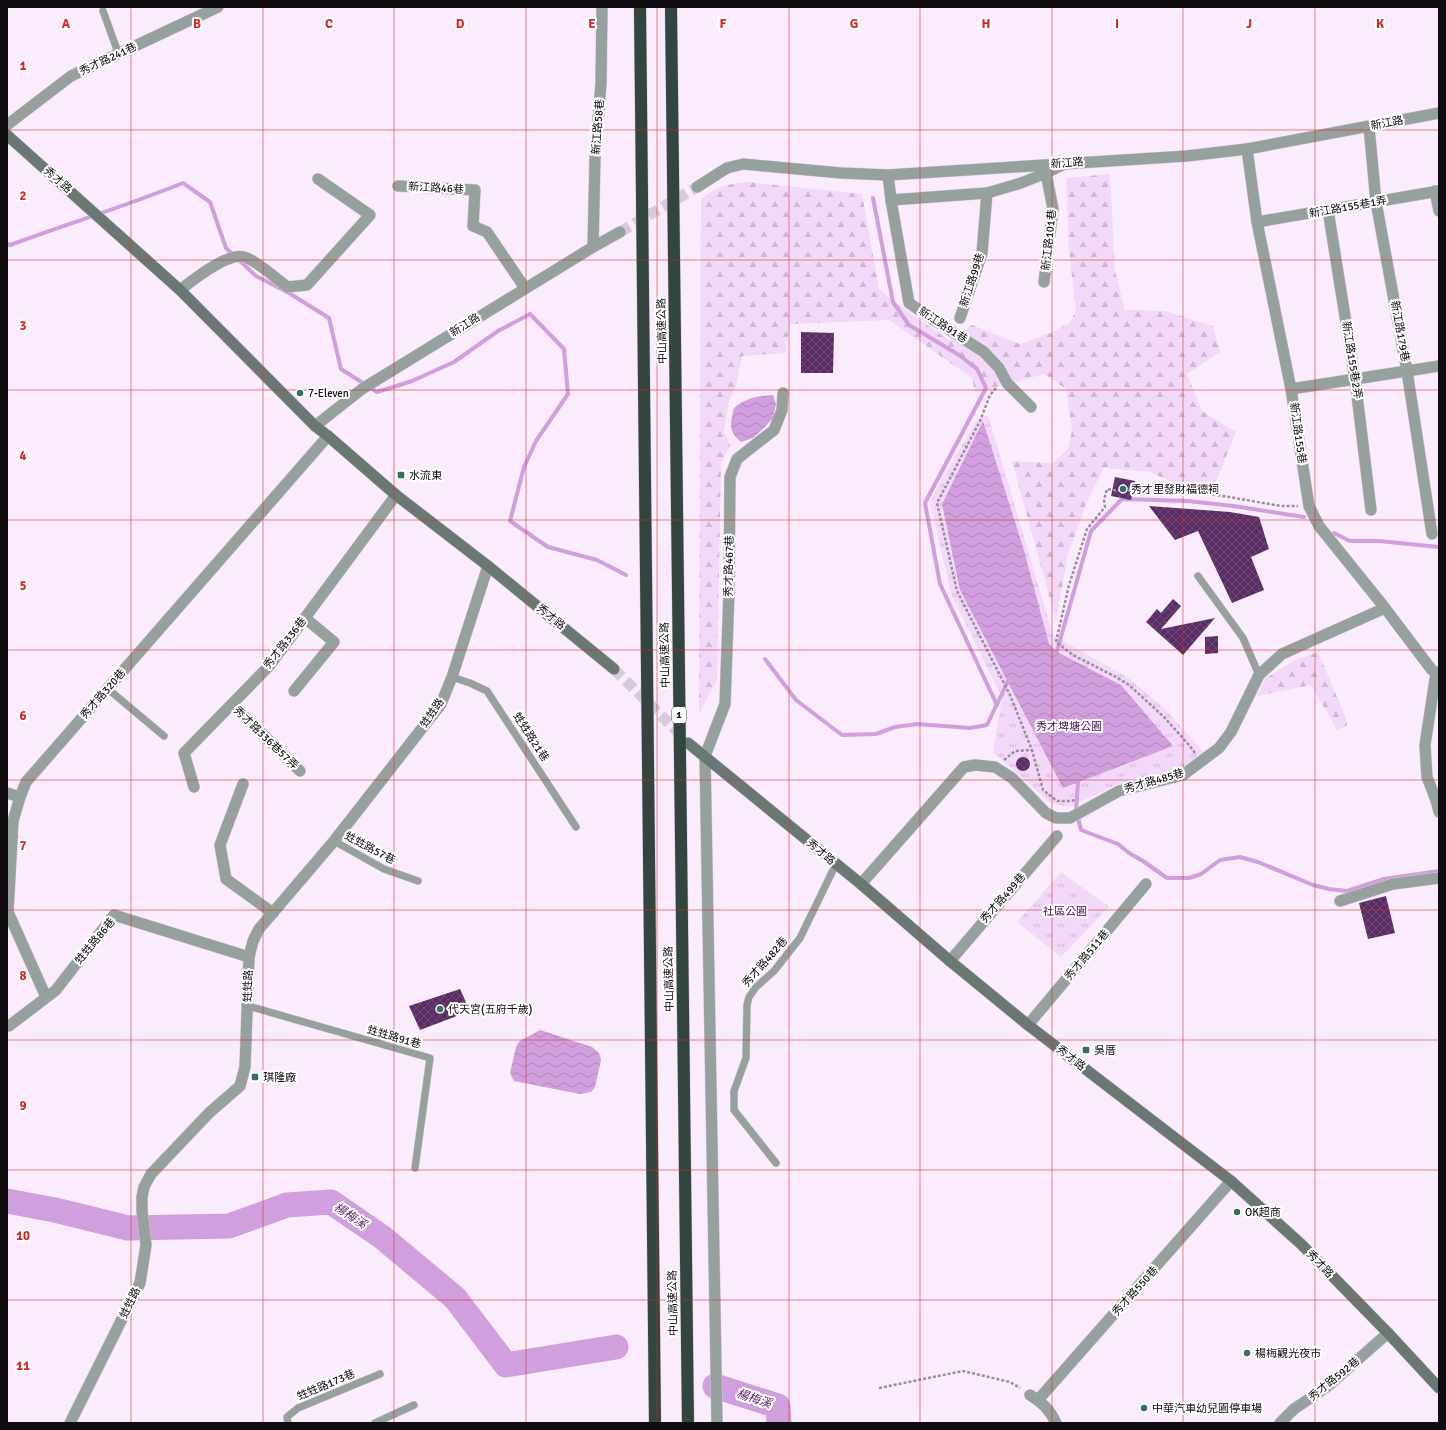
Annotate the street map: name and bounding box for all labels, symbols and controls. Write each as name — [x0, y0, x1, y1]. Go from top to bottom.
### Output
text: A — [62, 16, 71, 32]
text: B — [193, 16, 201, 32]
text: C — [325, 16, 333, 32]
text: D — [456, 16, 465, 32]
text: E — [588, 16, 596, 32]
text: F — [720, 16, 727, 32]
text: G — [850, 16, 858, 32]
text: H — [982, 16, 990, 32]
text: I — [1115, 16, 1119, 32]
text: J — [1246, 16, 1252, 32]
text: K — [1376, 16, 1384, 32]
street label: 秀才路241巷 — [77, 40, 139, 78]
text: 1 — [19, 58, 27, 74]
street label: 新江路58巷 — [590, 99, 606, 155]
street label: 新江路 — [1370, 113, 1404, 133]
street label: 新江路 — [1050, 155, 1084, 171]
street label: 秀才路 — [41, 164, 75, 196]
street label: 新江路46巷 — [408, 180, 464, 196]
text: 2 — [19, 188, 27, 204]
street label: 新江路155巷1弄 — [1308, 194, 1388, 220]
street label: 新江路101巷 — [1039, 209, 1059, 271]
street label: 新江路99巷 — [957, 251, 987, 309]
street label: 中山高速公路 — [655, 298, 669, 364]
street label: 新江路179巷 — [1388, 299, 1412, 363]
street label: 新江路91巷 — [916, 304, 970, 346]
street label: 新江路 — [448, 311, 482, 339]
text: 3 — [19, 318, 27, 334]
street label: 新江路155巷2弄 — [1339, 320, 1365, 400]
place label: 7-Eleven — [308, 387, 349, 400]
marker: 7-Eleven — [295, 388, 305, 398]
street label: 新江路155巷 — [1287, 401, 1309, 465]
text: 4 — [19, 448, 27, 464]
place label: 水流東 — [409, 469, 442, 482]
marker: 水流東 — [396, 470, 406, 480]
place label: 秀才里發財福德祠 — [1131, 483, 1219, 496]
marker: 秀才里發財福德祠 — [1118, 484, 1128, 494]
street label: 秀才路467巷 — [722, 535, 736, 597]
text: 5 — [19, 578, 27, 594]
street label: 秀才路 — [534, 602, 568, 632]
street label: 秀才路336巷 — [261, 615, 309, 671]
street label: 中山高速公路 — [658, 622, 672, 688]
street label: 秀才路320巷 — [78, 666, 128, 722]
street label: 甡甡路 — [417, 696, 447, 730]
street label: 秀才路336巷57弄 — [231, 704, 301, 772]
road number: 1 — [672, 707, 686, 723]
text: 6 — [19, 708, 27, 724]
street label: 甡甡路21巷 — [510, 710, 552, 764]
park label: 秀才埤塘公園 — [1036, 720, 1102, 733]
street label: 秀才路485巷 — [1122, 766, 1186, 796]
street label: 甡甡路57巷 — [342, 829, 398, 867]
street label: 秀才路 — [804, 836, 838, 868]
text: 7 — [19, 838, 27, 854]
street label: 秀才路499巷 — [978, 870, 1028, 926]
park label: 社區公園 — [1043, 905, 1087, 918]
street label: 甡甡路86巷 — [72, 915, 118, 967]
street label: 秀才路511巷 — [1062, 927, 1112, 983]
street label: 秀才路482巷 — [740, 934, 790, 990]
street label: 中山高速公路 — [662, 946, 676, 1012]
text: 8 — [19, 968, 27, 984]
street label: 甡甡路 — [241, 969, 255, 1003]
place label: 代天宮(五府千歲) — [448, 1003, 532, 1016]
marker: 代天宮(五府千歲) — [435, 1004, 445, 1014]
street label: 甡甡路91巷 — [365, 1023, 423, 1051]
street label: 秀才路 — [1054, 1043, 1088, 1073]
place label: 吳厝 — [1094, 1044, 1116, 1057]
marker: 吳厝 — [1081, 1045, 1091, 1055]
place label: 琪隆廠 — [263, 1071, 296, 1084]
marker: 琪隆廠 — [250, 1072, 260, 1082]
text: 9 — [19, 1098, 27, 1114]
water label: 楊梅溪 — [331, 1200, 371, 1233]
place label: OK超商 — [1245, 1206, 1281, 1219]
marker: OK超商 — [1232, 1207, 1242, 1217]
text: 10 — [16, 1228, 30, 1244]
street label: 秀才路 — [1304, 1248, 1336, 1280]
street label: 秀才路550巷 — [1109, 1264, 1161, 1318]
street label: 中山高速公路 — [666, 1270, 680, 1336]
street label: 甡甡路 — [117, 1285, 143, 1321]
place label: 楊梅觀光夜市 — [1255, 1347, 1321, 1360]
marker: 楊梅觀光夜市 — [1242, 1348, 1252, 1358]
street label: 秀才路592巷 — [1306, 1354, 1362, 1404]
text: 11 — [16, 1358, 30, 1374]
street label: 甡甡路173巷 — [295, 1367, 357, 1403]
water label: 楊梅溪 — [735, 1386, 775, 1412]
place label: 中華汽車幼兒園停車場 — [1152, 1402, 1262, 1415]
marker: 中華汽車幼兒園停車場 — [1139, 1403, 1149, 1413]

